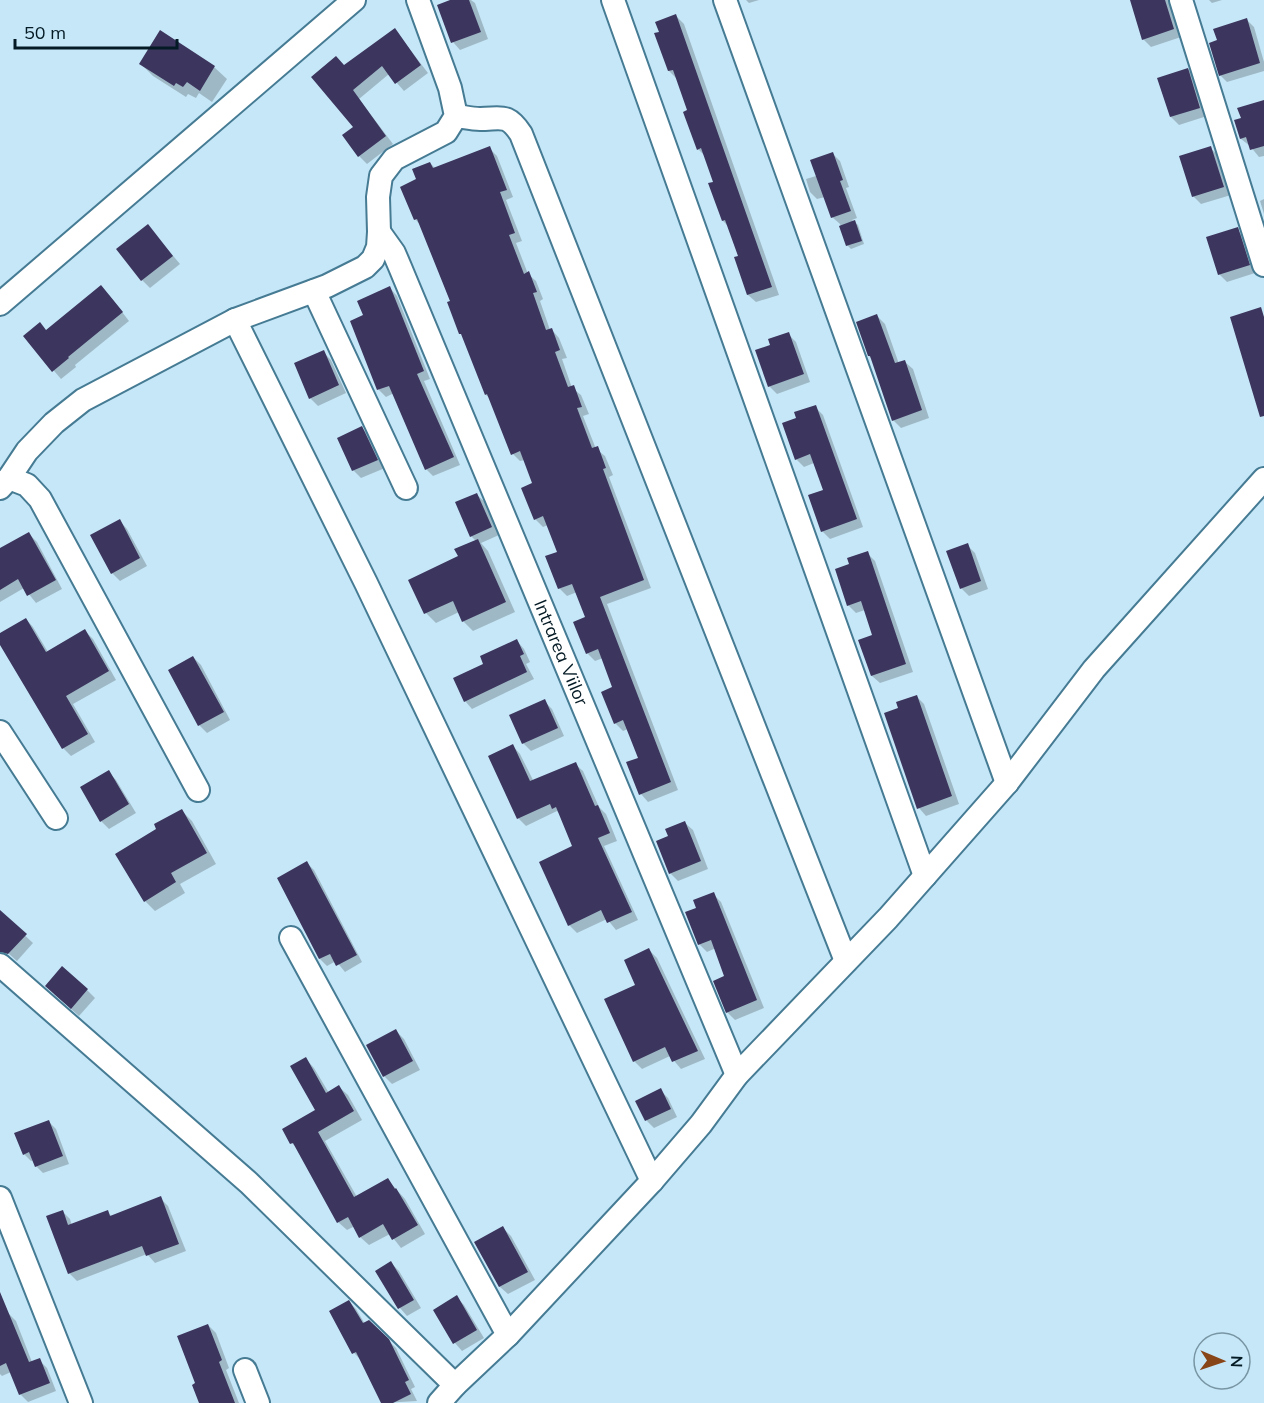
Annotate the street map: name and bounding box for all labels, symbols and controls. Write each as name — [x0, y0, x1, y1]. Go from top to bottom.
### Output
scale bar — [15, 12, 177, 50]
text: 50 m — [24, 21, 66, 44]
street label: Intrarea Viilor — [529, 596, 594, 709]
north arrow — [1192, 1331, 1252, 1391]
text: N — [1227, 1355, 1247, 1368]

